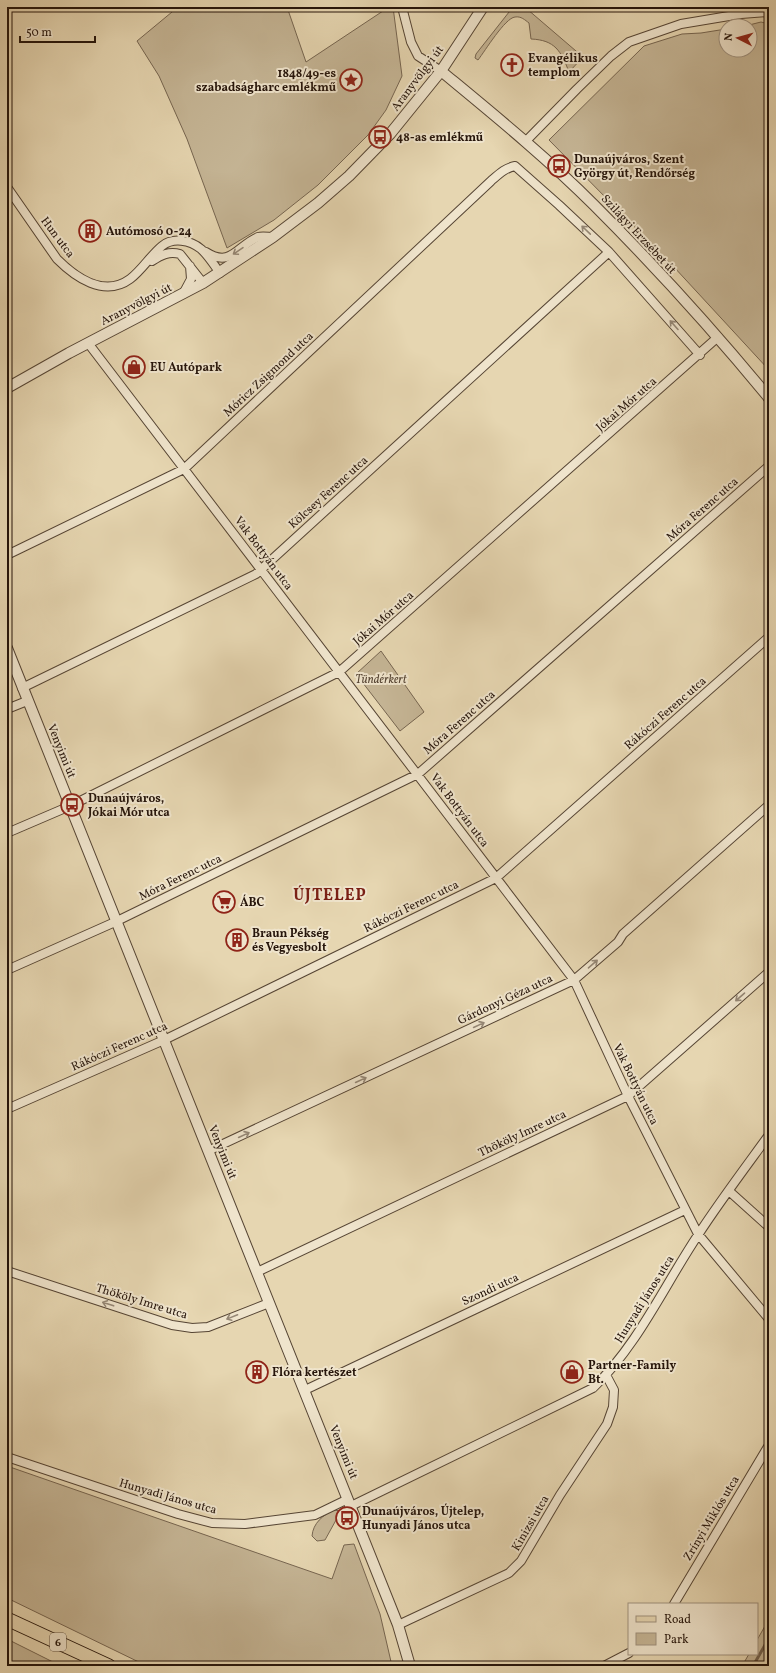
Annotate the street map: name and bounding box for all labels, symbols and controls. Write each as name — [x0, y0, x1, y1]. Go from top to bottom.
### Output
scale bar — [20, 18, 95, 44]
north arrow — [718, 18, 758, 58]
text: 50 m — [26, 25, 52, 41]
text: N — [722, 32, 737, 42]
street label: Aranyvölgyi út — [388, 43, 448, 115]
place label: Evangélikus templom — [528, 51, 598, 81]
church icon: Evangélikus templom — [499, 52, 525, 78]
place label: 1848/49-es szabadságharc emlékmű — [196, 66, 337, 96]
place icon: 1848/49-es szabadságharc emlékmű — [338, 67, 364, 93]
bus stop icon: 48-as emlékmű — [367, 124, 393, 150]
place label: 48-as emlékmű — [396, 130, 484, 146]
place label: Dunaújváros, Szent György út, Rendőrség — [574, 152, 695, 182]
bus stop icon: Dunaújváros, Szent György út, Rendőrség — [546, 153, 572, 179]
street label: Szilágyi Erzsébet út — [597, 191, 679, 278]
street label: Hun utca — [36, 214, 78, 261]
building icon: Autómosó 0-24 — [77, 218, 103, 244]
place label: Autómosó 0-24 — [106, 224, 192, 240]
one-way arrow — [581, 225, 591, 235]
one-way arrow — [233, 246, 244, 255]
street label: Aranyvölgyi út — [98, 280, 175, 330]
one-way arrow — [669, 320, 678, 331]
street label: Móricz Zsigmond utca — [220, 329, 317, 421]
shop icon: EU Autópark — [121, 354, 147, 380]
place label: EU Autópark — [150, 360, 223, 376]
street label: Jókai Mór utca — [593, 374, 660, 436]
street label: Kölcsey Ferenc utca — [285, 453, 372, 533]
street label: Móra Ferenc utca — [663, 474, 742, 545]
street label: Vak Bottyán utca — [230, 513, 296, 594]
street label: Jókai Mór utca — [350, 588, 417, 650]
park label: Tündérkert — [355, 672, 408, 688]
street label: Rákóczi Ferenc utca — [621, 674, 710, 754]
street label: Móra Ferenc utca — [420, 687, 499, 758]
street label: Venyimi út — [43, 722, 79, 781]
street label: Vak Bottyán utca — [426, 770, 492, 851]
place label: Dunaújváros, Jókai Mór utca — [87, 791, 170, 821]
bus stop icon: Dunaújváros, Jókai Mór utca — [59, 792, 85, 818]
street label: Móra Ferenc utca — [136, 851, 225, 905]
street label: Rákóczi Ferenc utca — [361, 877, 462, 937]
district label: ÚJTELEP — [293, 885, 367, 907]
supermarket icon: ÁBC — [211, 889, 237, 915]
place label: ÁBC — [240, 894, 265, 911]
place label: Braun Pékség és Vegyesbolt — [252, 926, 329, 956]
building icon: Braun Pékség és Vegyesbolt — [224, 927, 250, 953]
one-way arrow — [588, 959, 598, 968]
street label: Gárdonyi Géza utca — [455, 971, 556, 1029]
one-way arrow — [735, 993, 745, 1002]
street label: Rákóczi Ferenc utca — [69, 1018, 170, 1075]
one-way arrow — [473, 1021, 485, 1028]
street label: Vak Bottyán utca — [609, 1041, 662, 1128]
one-way arrow — [355, 1076, 367, 1083]
street label: Thököly Imre utca — [476, 1107, 569, 1161]
street label: Venyimi út — [204, 1123, 240, 1182]
one-way arrow — [237, 1131, 249, 1138]
street label: Hunyadi János utca — [611, 1252, 678, 1347]
street label: Szondi utca — [459, 1270, 522, 1310]
street label: Thököly Imre utca — [94, 1280, 190, 1324]
one-way arrow — [102, 1300, 115, 1307]
one-way arrow — [227, 1314, 239, 1321]
place label: Partner-Family Bt. — [588, 1358, 677, 1388]
building icon: Flóra kertészet — [244, 1359, 270, 1385]
shop icon: Partner-Family Bt. — [559, 1359, 585, 1385]
place label: Flóra kertészet — [272, 1365, 357, 1381]
street label: Venyimi út — [325, 1423, 361, 1482]
street label: Zrínyi Miklós utca — [680, 1473, 744, 1564]
street label: Hunyadi János utca — [117, 1475, 218, 1519]
street label: Kinizsi utca — [508, 1493, 553, 1554]
place label: Dunaújváros, Újtelep, Hunyadi János utca — [362, 1503, 484, 1534]
bus stop icon: Dunaújváros, Újtelep, Hunyadi János utca — [334, 1505, 360, 1531]
legend — [628, 1603, 758, 1655]
text: Road — [664, 1612, 691, 1628]
text: Park — [664, 1632, 689, 1648]
road number: 6 — [50, 1633, 66, 1651]

